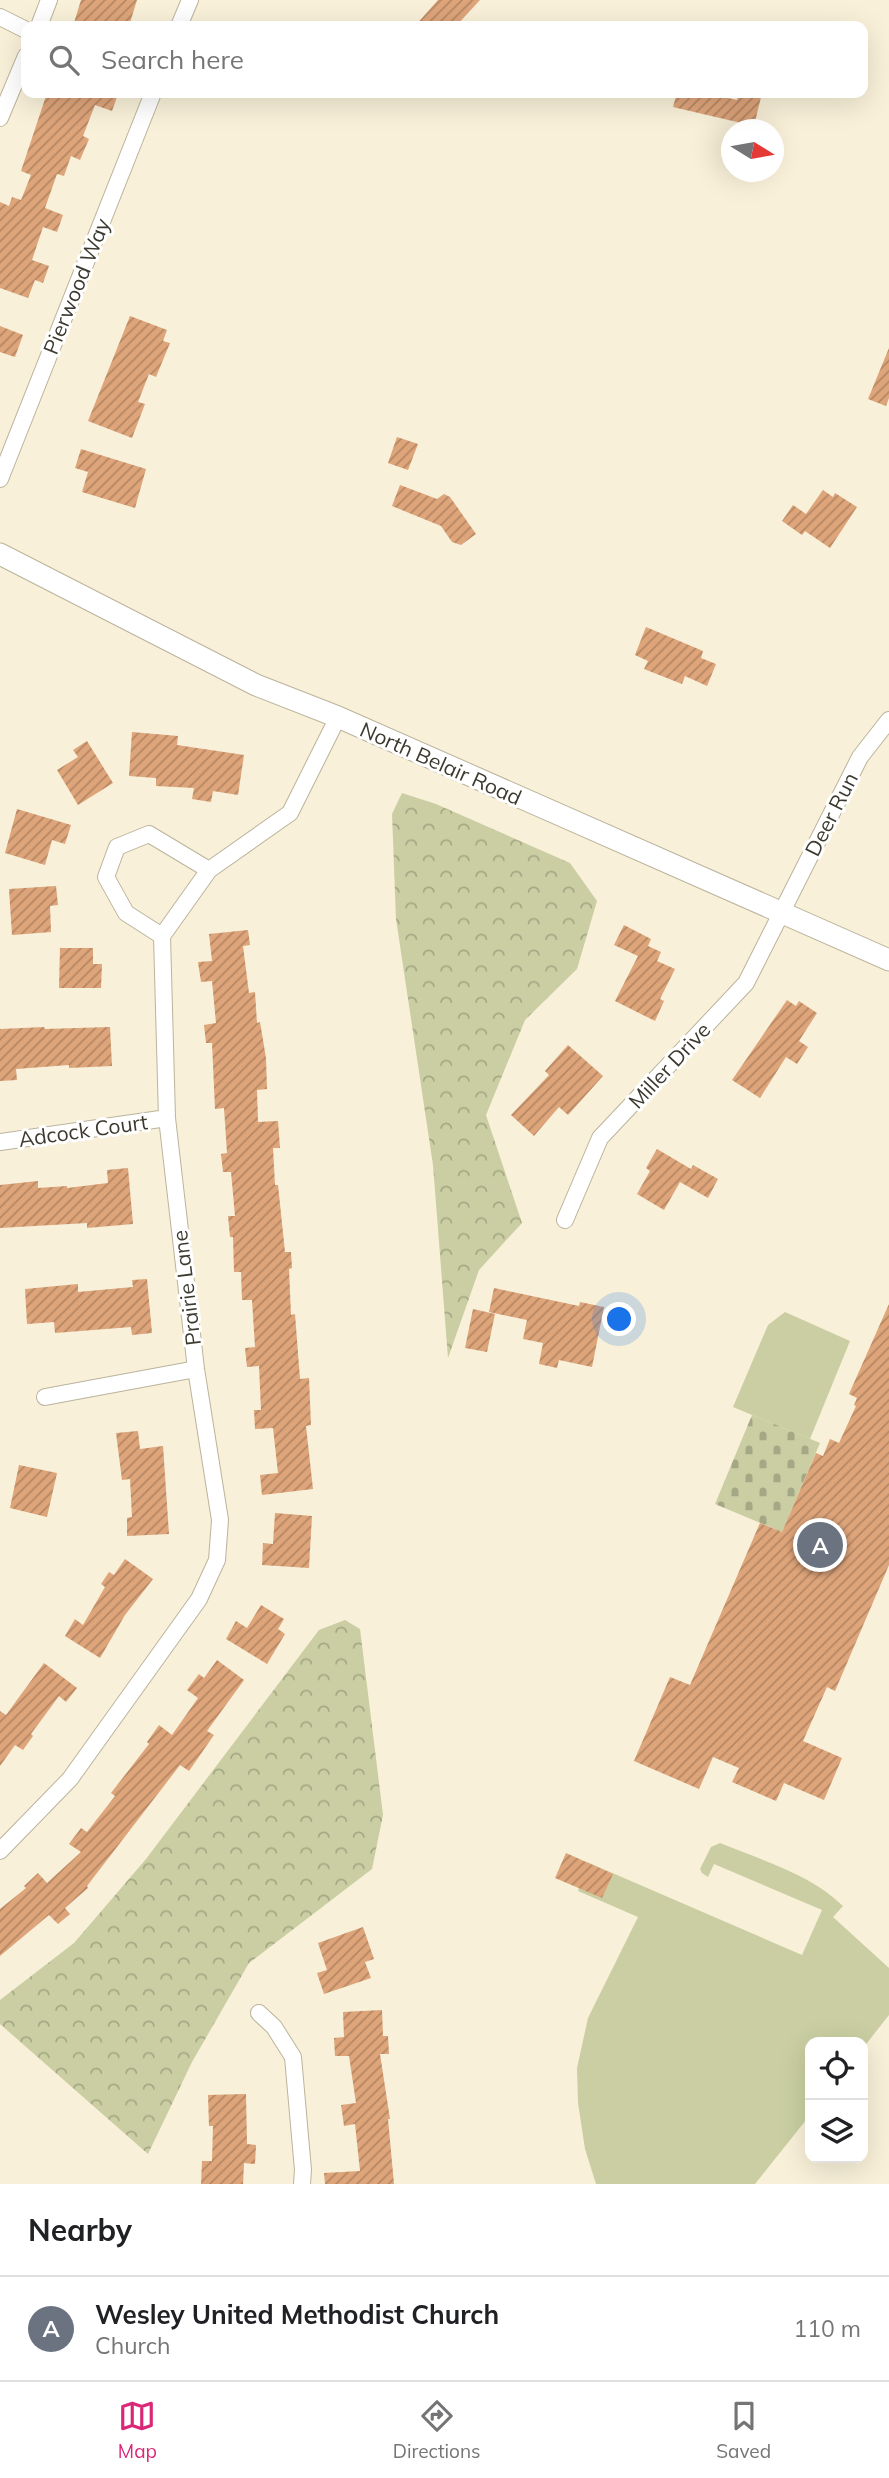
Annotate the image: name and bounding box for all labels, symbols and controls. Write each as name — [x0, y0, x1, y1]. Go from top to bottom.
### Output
search box — [21, 21, 868, 98]
icon: search — [45, 41, 83, 79]
text: Search here — [101, 43, 244, 76]
north arrow — [721, 119, 784, 182]
street label: Pierwood Way — [37, 214, 115, 358]
street label: North Belair Road — [356, 716, 526, 810]
street label: Deer Run — [799, 768, 863, 860]
street label: Miller Drive — [623, 1017, 715, 1113]
street label: Adcock Court — [17, 1108, 149, 1152]
street label: Prairie Lane — [166, 1229, 206, 1347]
your location — [602, 1302, 636, 1336]
pin: A — [797, 1519, 843, 1571]
map controls — [805, 2037, 868, 2163]
button: locate — [805, 2037, 868, 2100]
button: layers — [805, 2100, 868, 2163]
text: Nearby — [28, 2211, 132, 2249]
text: Wesley United Methodist Church — [95, 2298, 499, 2331]
text: A — [42, 2314, 60, 2343]
text: 110 m — [793, 2314, 861, 2343]
text: Church — [95, 2331, 171, 2360]
tab: Map — [118, 2397, 157, 2463]
tab: Directions — [393, 2397, 481, 2463]
tab: Saved — [716, 2397, 771, 2463]

